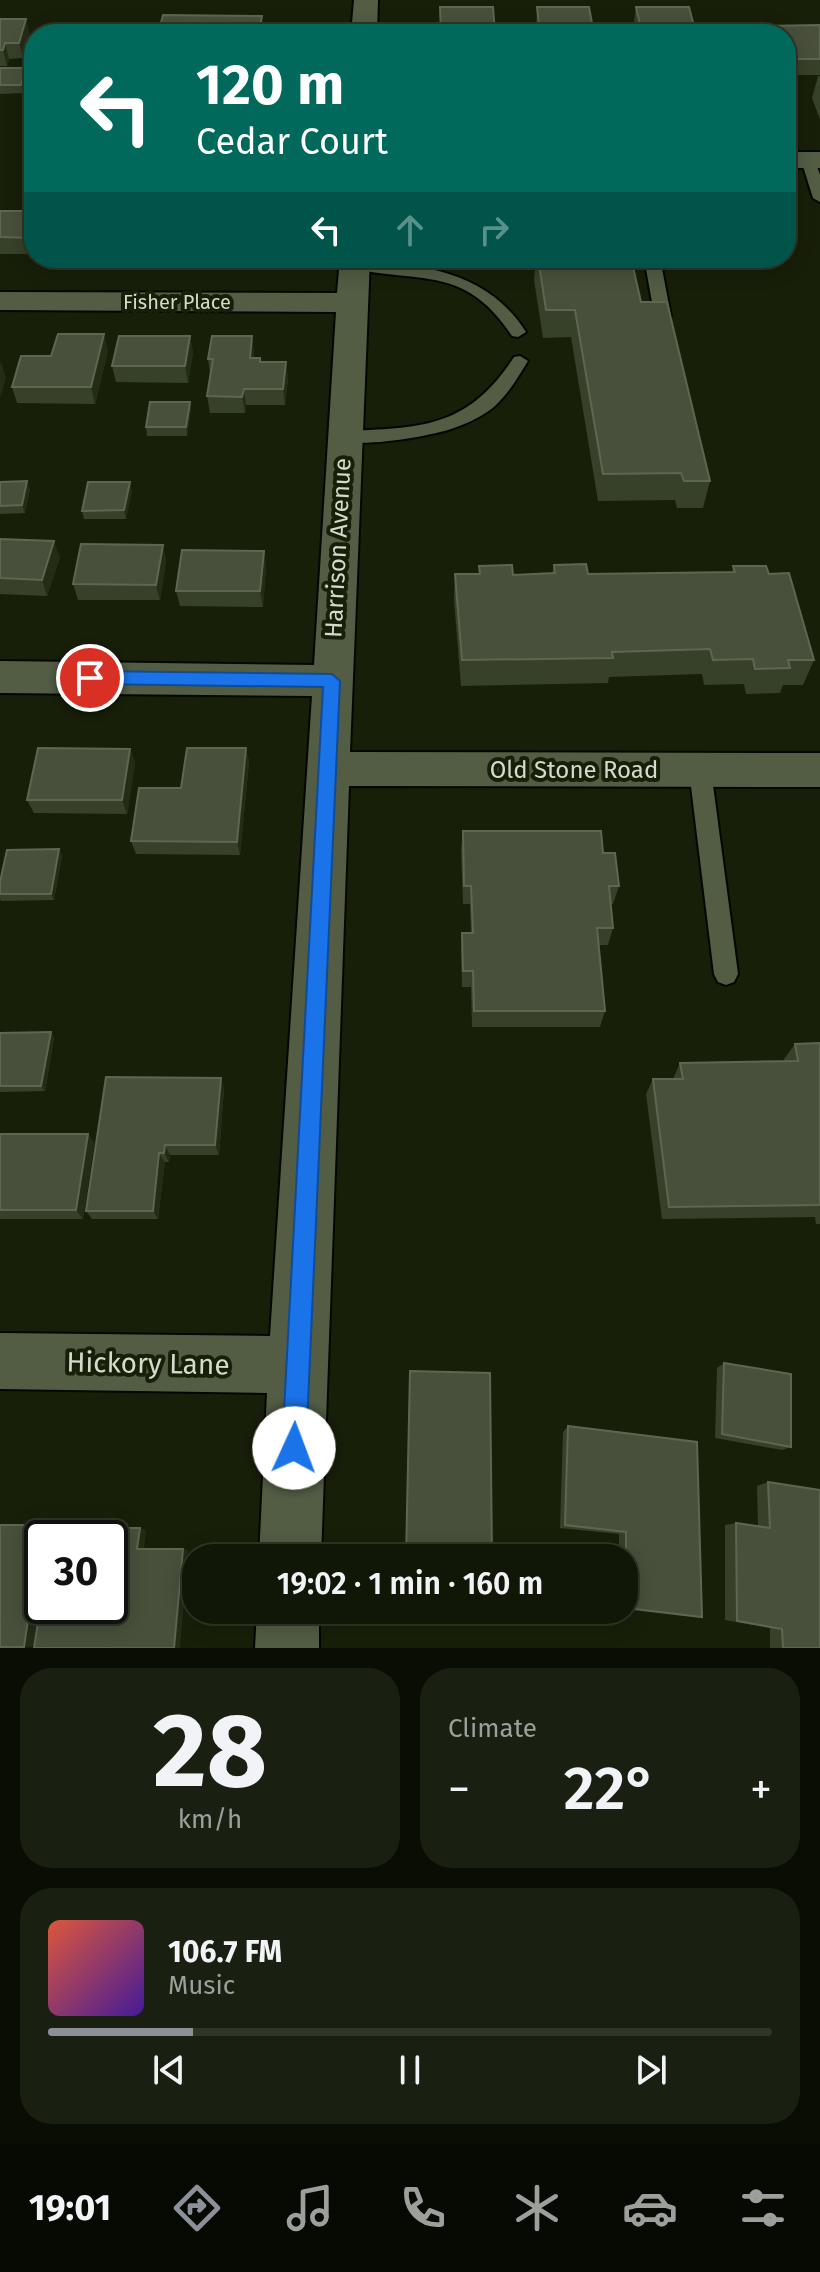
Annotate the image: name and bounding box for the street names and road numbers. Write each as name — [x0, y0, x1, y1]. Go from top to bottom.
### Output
street label: Fisher Place — [123, 290, 231, 314]
street label: Harrison Avenue — [319, 457, 357, 639]
street label: Old Stone Road — [490, 756, 658, 784]
street label: Hickory Lane — [66, 1346, 230, 1381]

